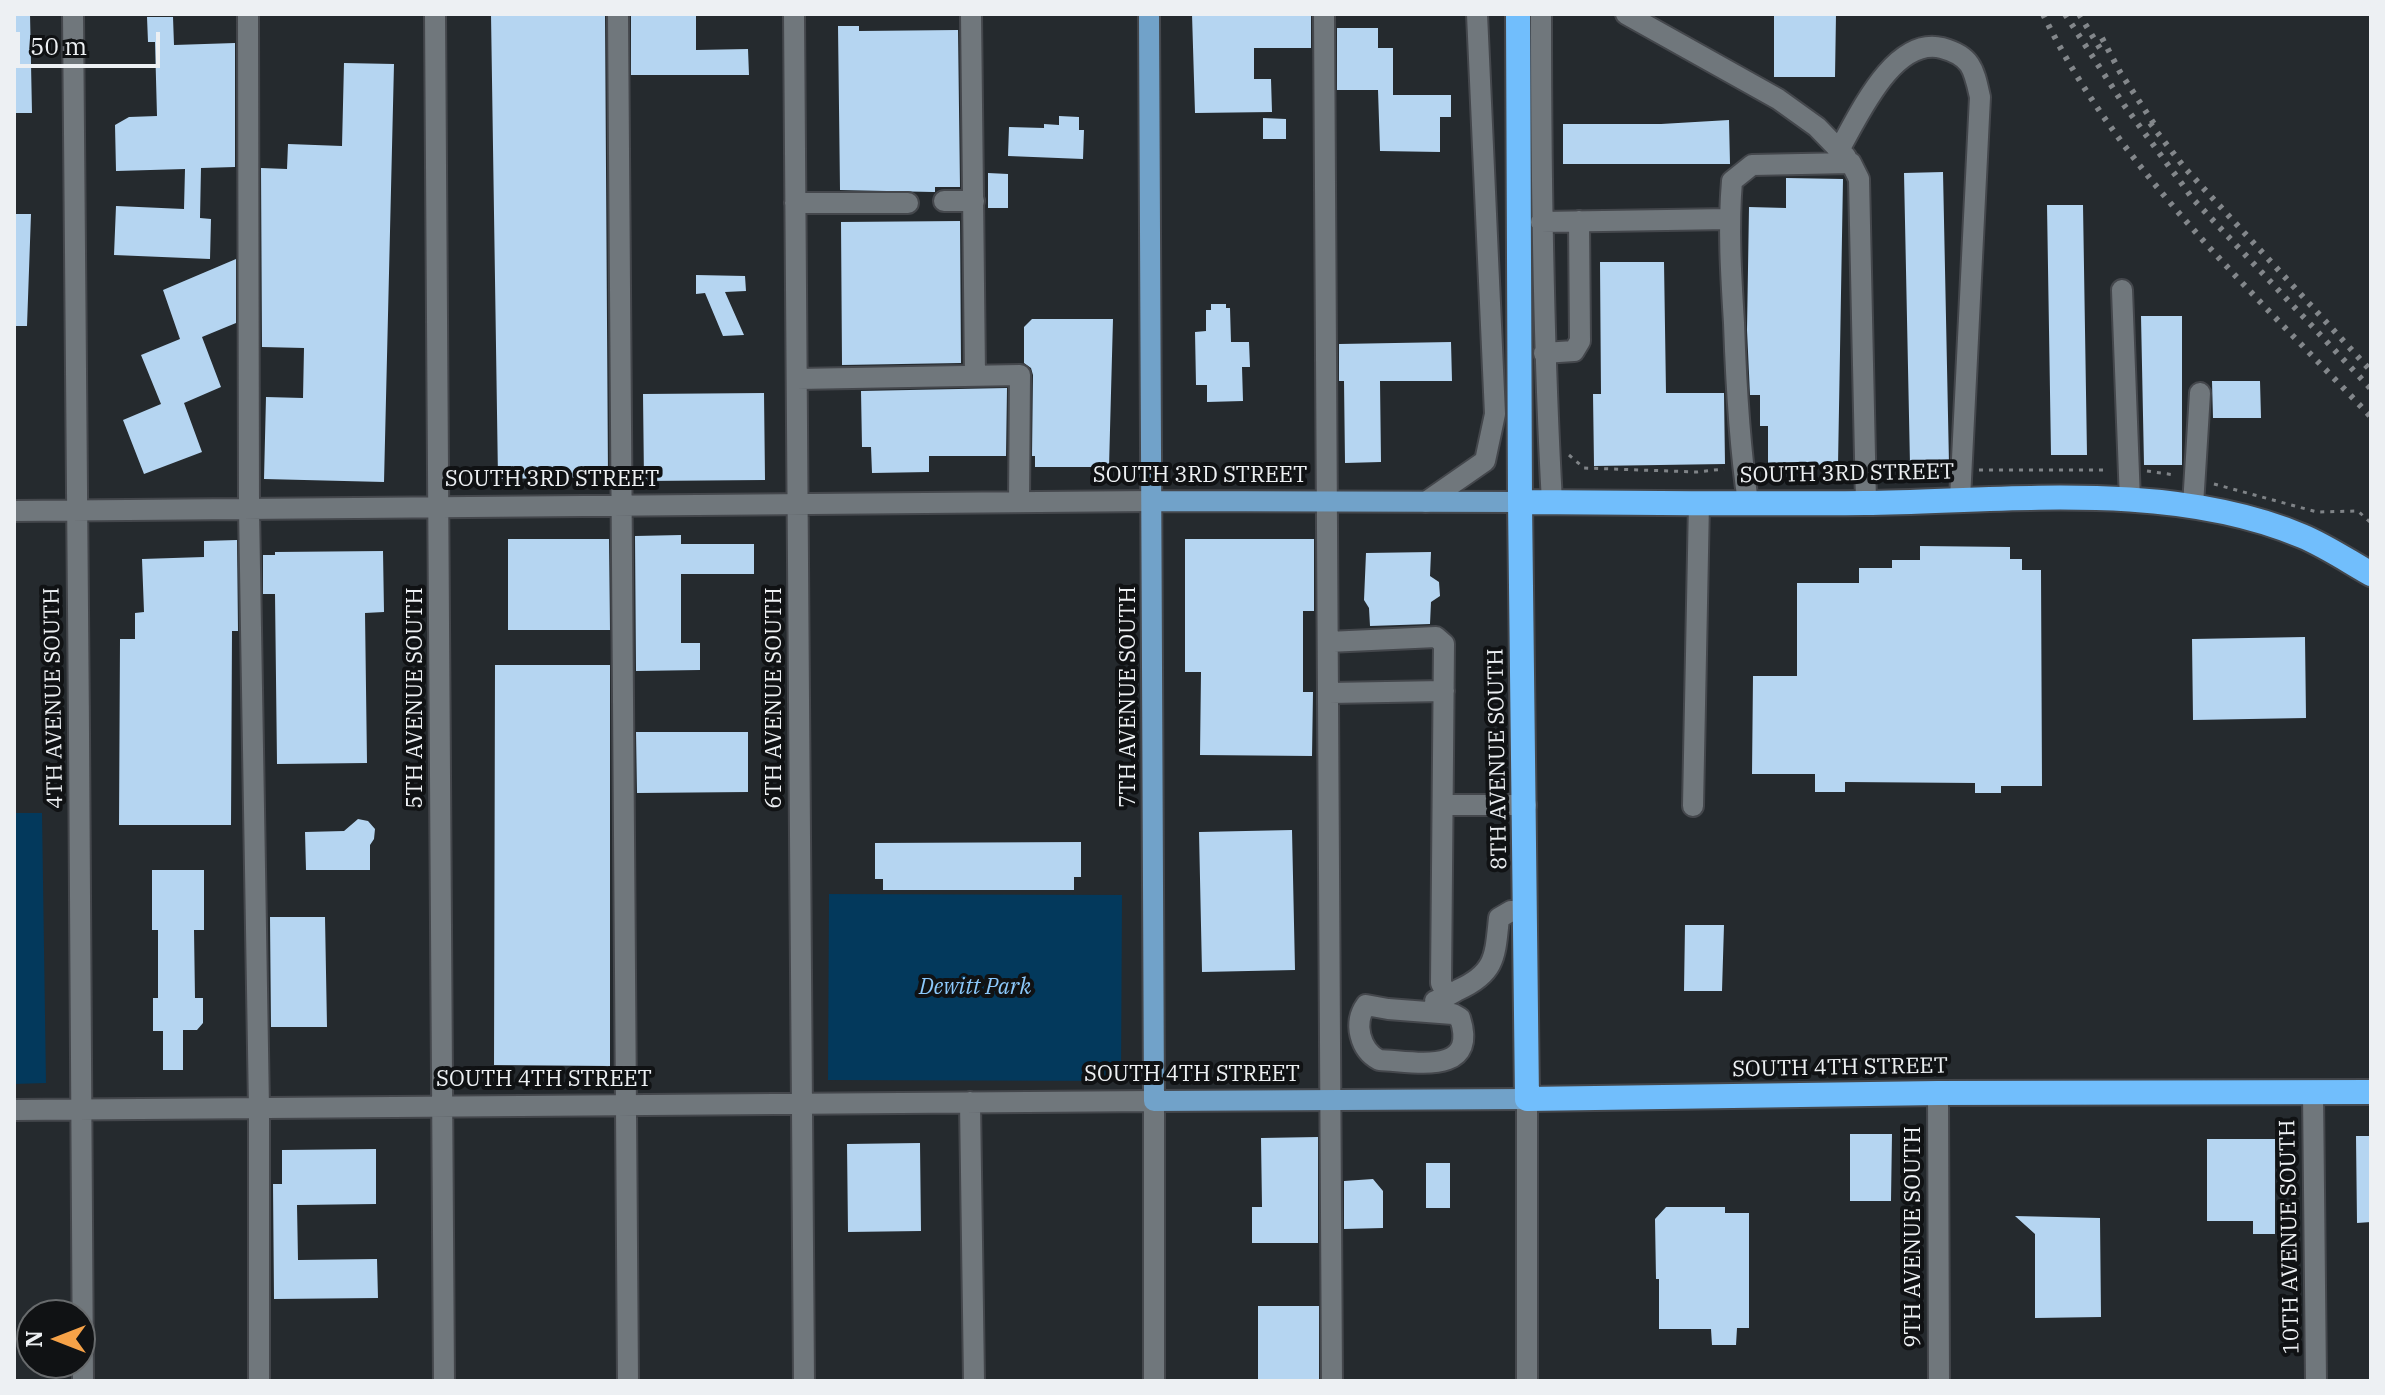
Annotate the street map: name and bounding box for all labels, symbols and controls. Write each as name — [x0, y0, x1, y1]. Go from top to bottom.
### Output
scale bar — [20, 16, 164, 66]
text: 50 m — [30, 30, 87, 62]
street label: SOUTH 3RD STREET — [1740, 459, 1954, 489]
street label: SOUTH 3RD STREET — [1093, 463, 1307, 489]
street label: SOUTH 3RD STREET — [445, 467, 659, 493]
street label: 7TH AVENUE SOUTH — [1116, 586, 1142, 808]
street label: 4TH AVENUE SOUTH — [39, 587, 69, 809]
street label: 5TH AVENUE SOUTH — [403, 587, 429, 809]
street label: 6TH AVENUE SOUTH — [762, 587, 788, 809]
street label: 8TH AVENUE SOUTH — [1483, 648, 1513, 870]
park label: Dewitt Park — [919, 975, 1031, 1001]
street label: SOUTH 4TH STREET — [1732, 1053, 1948, 1083]
street label: SOUTH 4TH STREET — [1084, 1062, 1300, 1088]
street label: SOUTH 4TH STREET — [436, 1067, 652, 1093]
street label: 10TH AVENUE SOUTH — [2275, 1119, 2305, 1355]
street label: 9TH AVENUE SOUTH — [1901, 1126, 1927, 1348]
north arrow — [16, 1299, 96, 1379]
text: N — [19, 1330, 48, 1348]

